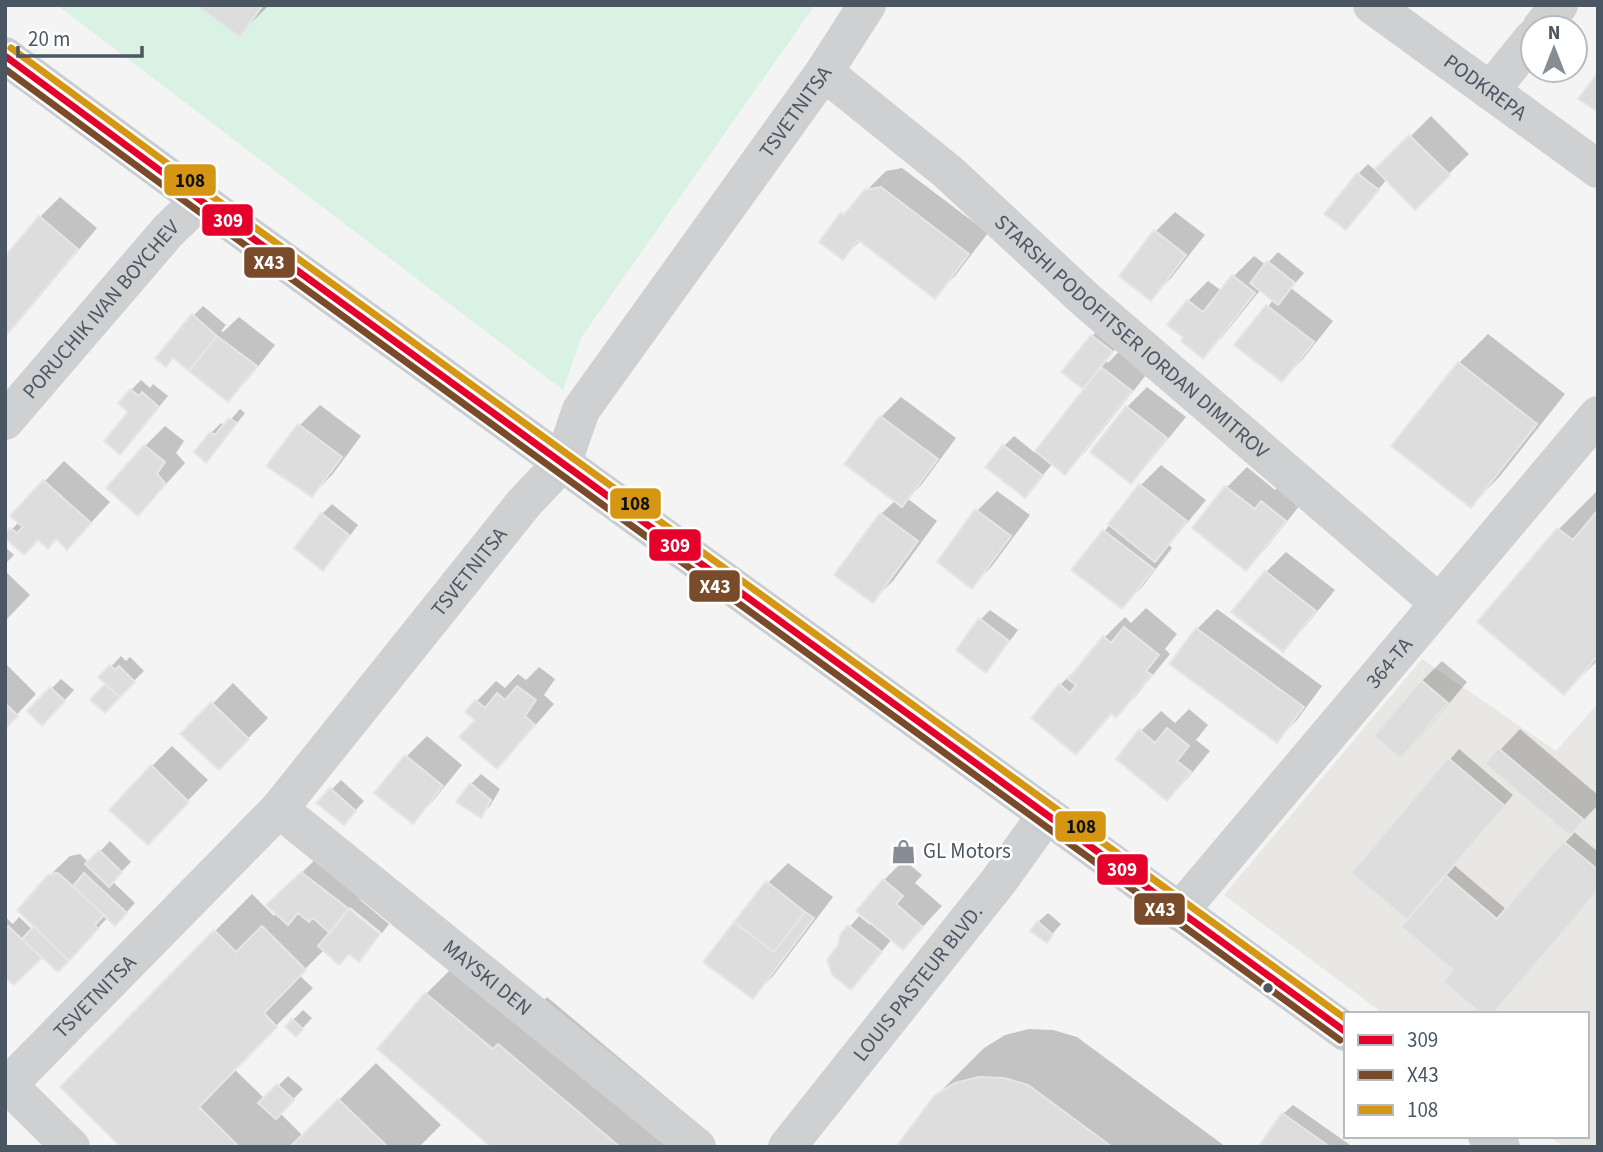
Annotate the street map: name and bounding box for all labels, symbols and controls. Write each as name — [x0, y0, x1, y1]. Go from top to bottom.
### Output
scale bar — [18, 14, 142, 58]
north arrow — [1519, 14, 1589, 84]
text: N — [1548, 20, 1560, 47]
text: 20 m — [28, 24, 70, 54]
street label: PODKREPA — [1438, 47, 1534, 128]
street label: TSVETNITSA — [752, 59, 839, 164]
line badge: 108 — [163, 163, 217, 197]
text: 108 — [175, 168, 205, 195]
line badge: 309 — [201, 203, 254, 237]
street label: STARSHI PODOFITSER IORDAN DIMITROV — [988, 207, 1276, 466]
text: 309 — [213, 208, 243, 235]
street label: PORUCHIK IVAN BOYCHEV — [15, 213, 186, 406]
line badge: X43 — [243, 246, 296, 279]
text: X43 — [254, 250, 284, 277]
line badge: 108 — [609, 487, 662, 520]
text: 108 — [620, 491, 650, 518]
street label: TSVETNITSA — [424, 520, 515, 623]
line badge: 309 — [648, 528, 702, 562]
text: 309 — [660, 533, 690, 560]
line badge: X43 — [688, 569, 741, 603]
text: X43 — [700, 574, 730, 601]
street label: 364-ТА — [1359, 630, 1420, 695]
line badge: 108 — [1054, 810, 1107, 843]
text: 108 — [1066, 814, 1096, 841]
place label: GL Motors — [923, 836, 1011, 866]
shop icon: GL Motors — [889, 837, 917, 865]
line badge: 309 — [1096, 853, 1149, 886]
text: 309 — [1107, 857, 1137, 884]
line badge: X43 — [1133, 892, 1186, 926]
text: X43 — [1145, 897, 1175, 924]
street label: LOUIS PASTEUR BLVD. — [846, 898, 990, 1068]
street label: MAYSKI DEN — [436, 932, 538, 1023]
street label: TSVETNITSA — [46, 948, 143, 1045]
unlabelled marker — [1261, 981, 1275, 995]
legend — [1344, 1012, 1589, 1138]
text: 309 — [1407, 1025, 1438, 1055]
text: X43 — [1407, 1060, 1439, 1090]
text: 108 — [1407, 1095, 1438, 1125]

